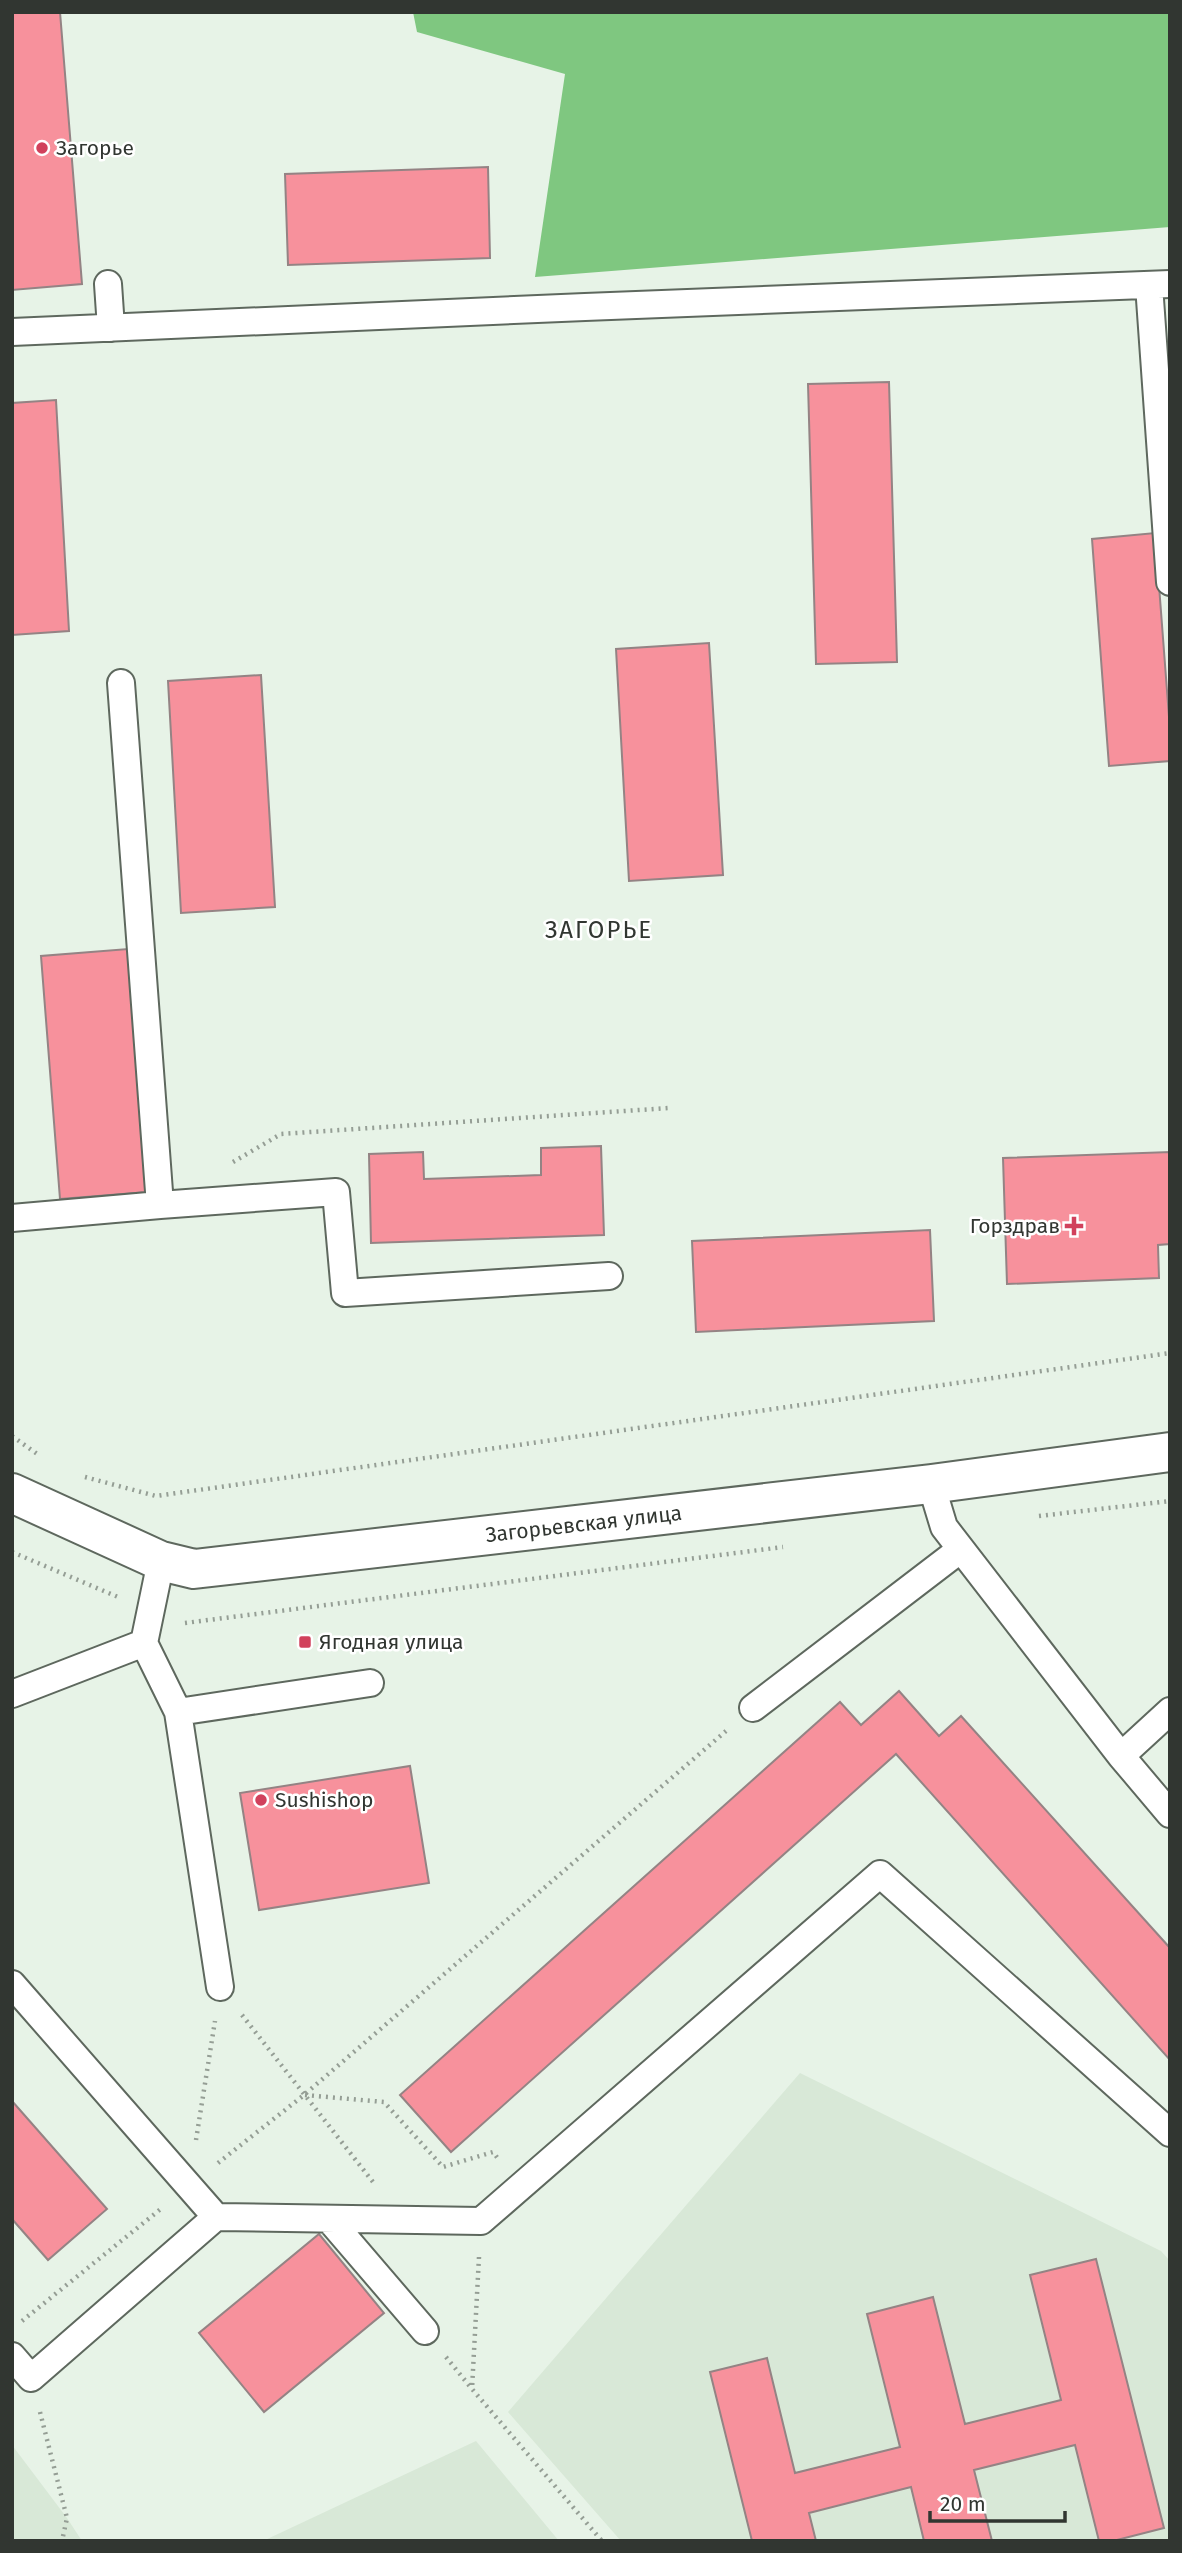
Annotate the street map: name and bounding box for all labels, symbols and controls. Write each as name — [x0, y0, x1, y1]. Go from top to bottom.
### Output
place label: Загорье — [56, 135, 134, 161]
marker: Загорье — [34, 140, 50, 156]
district label: ЗАГОРЬЕ — [545, 916, 653, 944]
place label: Горздрав — [970, 1213, 1060, 1239]
marker: Горздрав — [1066, 1218, 1082, 1234]
street label: Загорьевская улица — [484, 1500, 683, 1548]
place label: Ягодная улица — [319, 1629, 464, 1655]
marker: Ягодная улица — [297, 1634, 313, 1650]
place label: Sushishop — [275, 1787, 374, 1813]
marker: Sushishop — [253, 1792, 269, 1808]
scale bar — [930, 2480, 1065, 2524]
text: 20 m — [940, 2491, 986, 2517]

